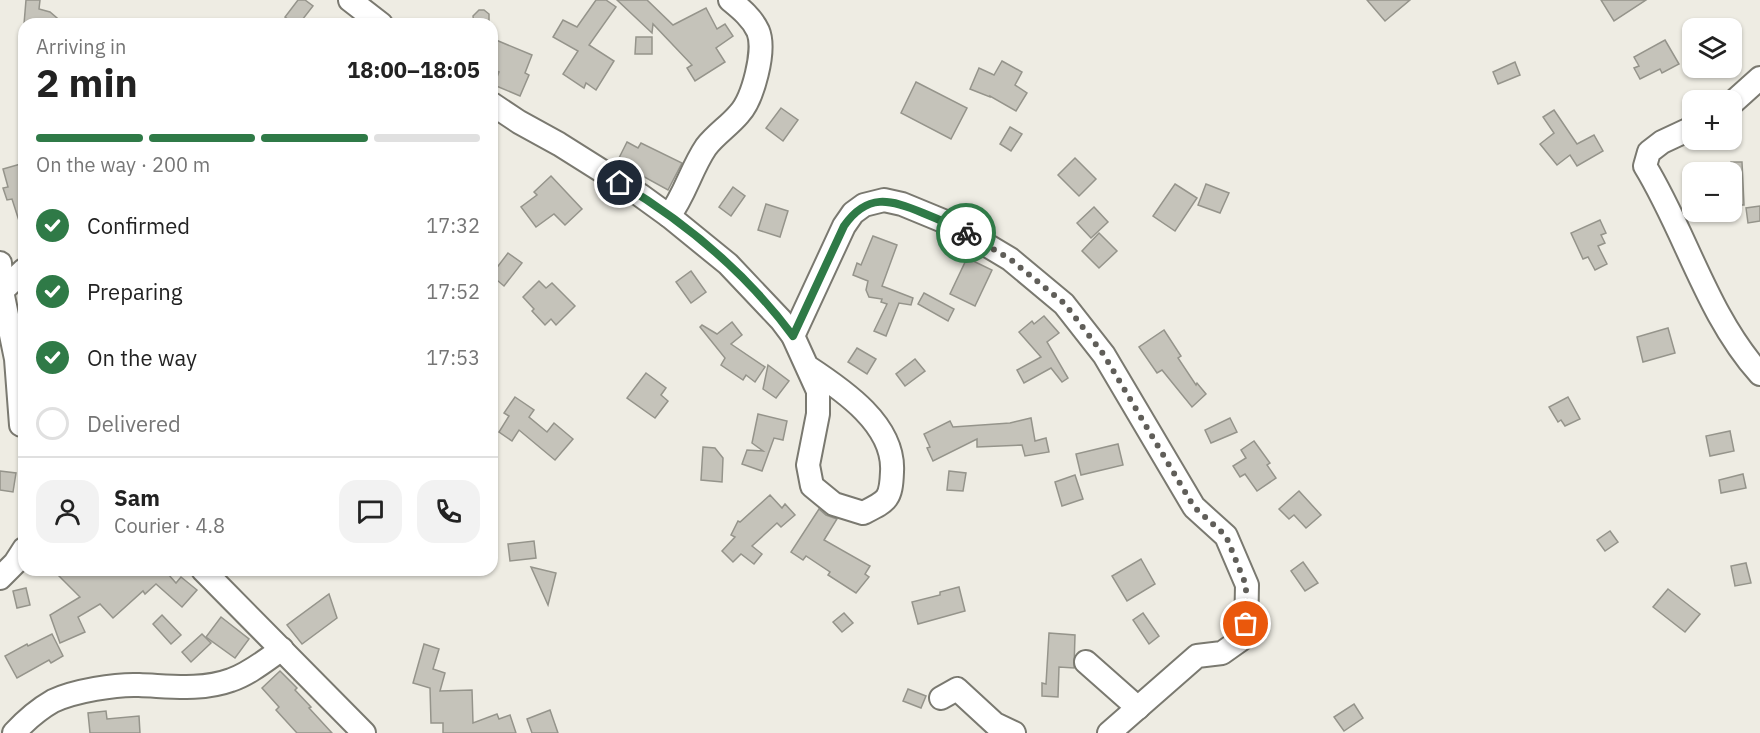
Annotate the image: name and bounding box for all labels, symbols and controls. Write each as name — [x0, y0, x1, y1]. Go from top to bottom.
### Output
map controls — [1682, 18, 1742, 222]
button: layers — [1682, 18, 1742, 78]
text: Arriving in — [36, 33, 126, 60]
text: 18:00–18:05 — [347, 55, 480, 84]
text: 2 min — [36, 57, 138, 108]
button: + — [1682, 90, 1742, 150]
text: On the way · 200 m — [36, 151, 210, 178]
pin — [594, 157, 645, 208]
button: − — [1682, 162, 1742, 222]
icon: home — [603, 166, 636, 199]
courier — [936, 203, 996, 263]
icon: check — [36, 209, 69, 242]
text: Confirmed — [87, 211, 190, 240]
text: 17:32 — [426, 212, 480, 239]
icon: bike — [950, 217, 983, 250]
icon: check — [36, 275, 69, 308]
text: Preparing — [87, 277, 182, 306]
text: 17:52 — [426, 278, 480, 305]
icon: check — [36, 341, 69, 374]
text: On the way — [87, 343, 197, 372]
text: 17:53 — [426, 344, 480, 371]
text: Delivered — [87, 409, 181, 438]
button: person — [36, 480, 99, 543]
button: chat — [339, 480, 402, 543]
button: phone — [417, 480, 480, 543]
text: Sam — [114, 483, 160, 512]
text: Courier · 4.8 — [114, 512, 225, 539]
pin — [1220, 598, 1271, 649]
icon: bag — [1229, 607, 1262, 640]

